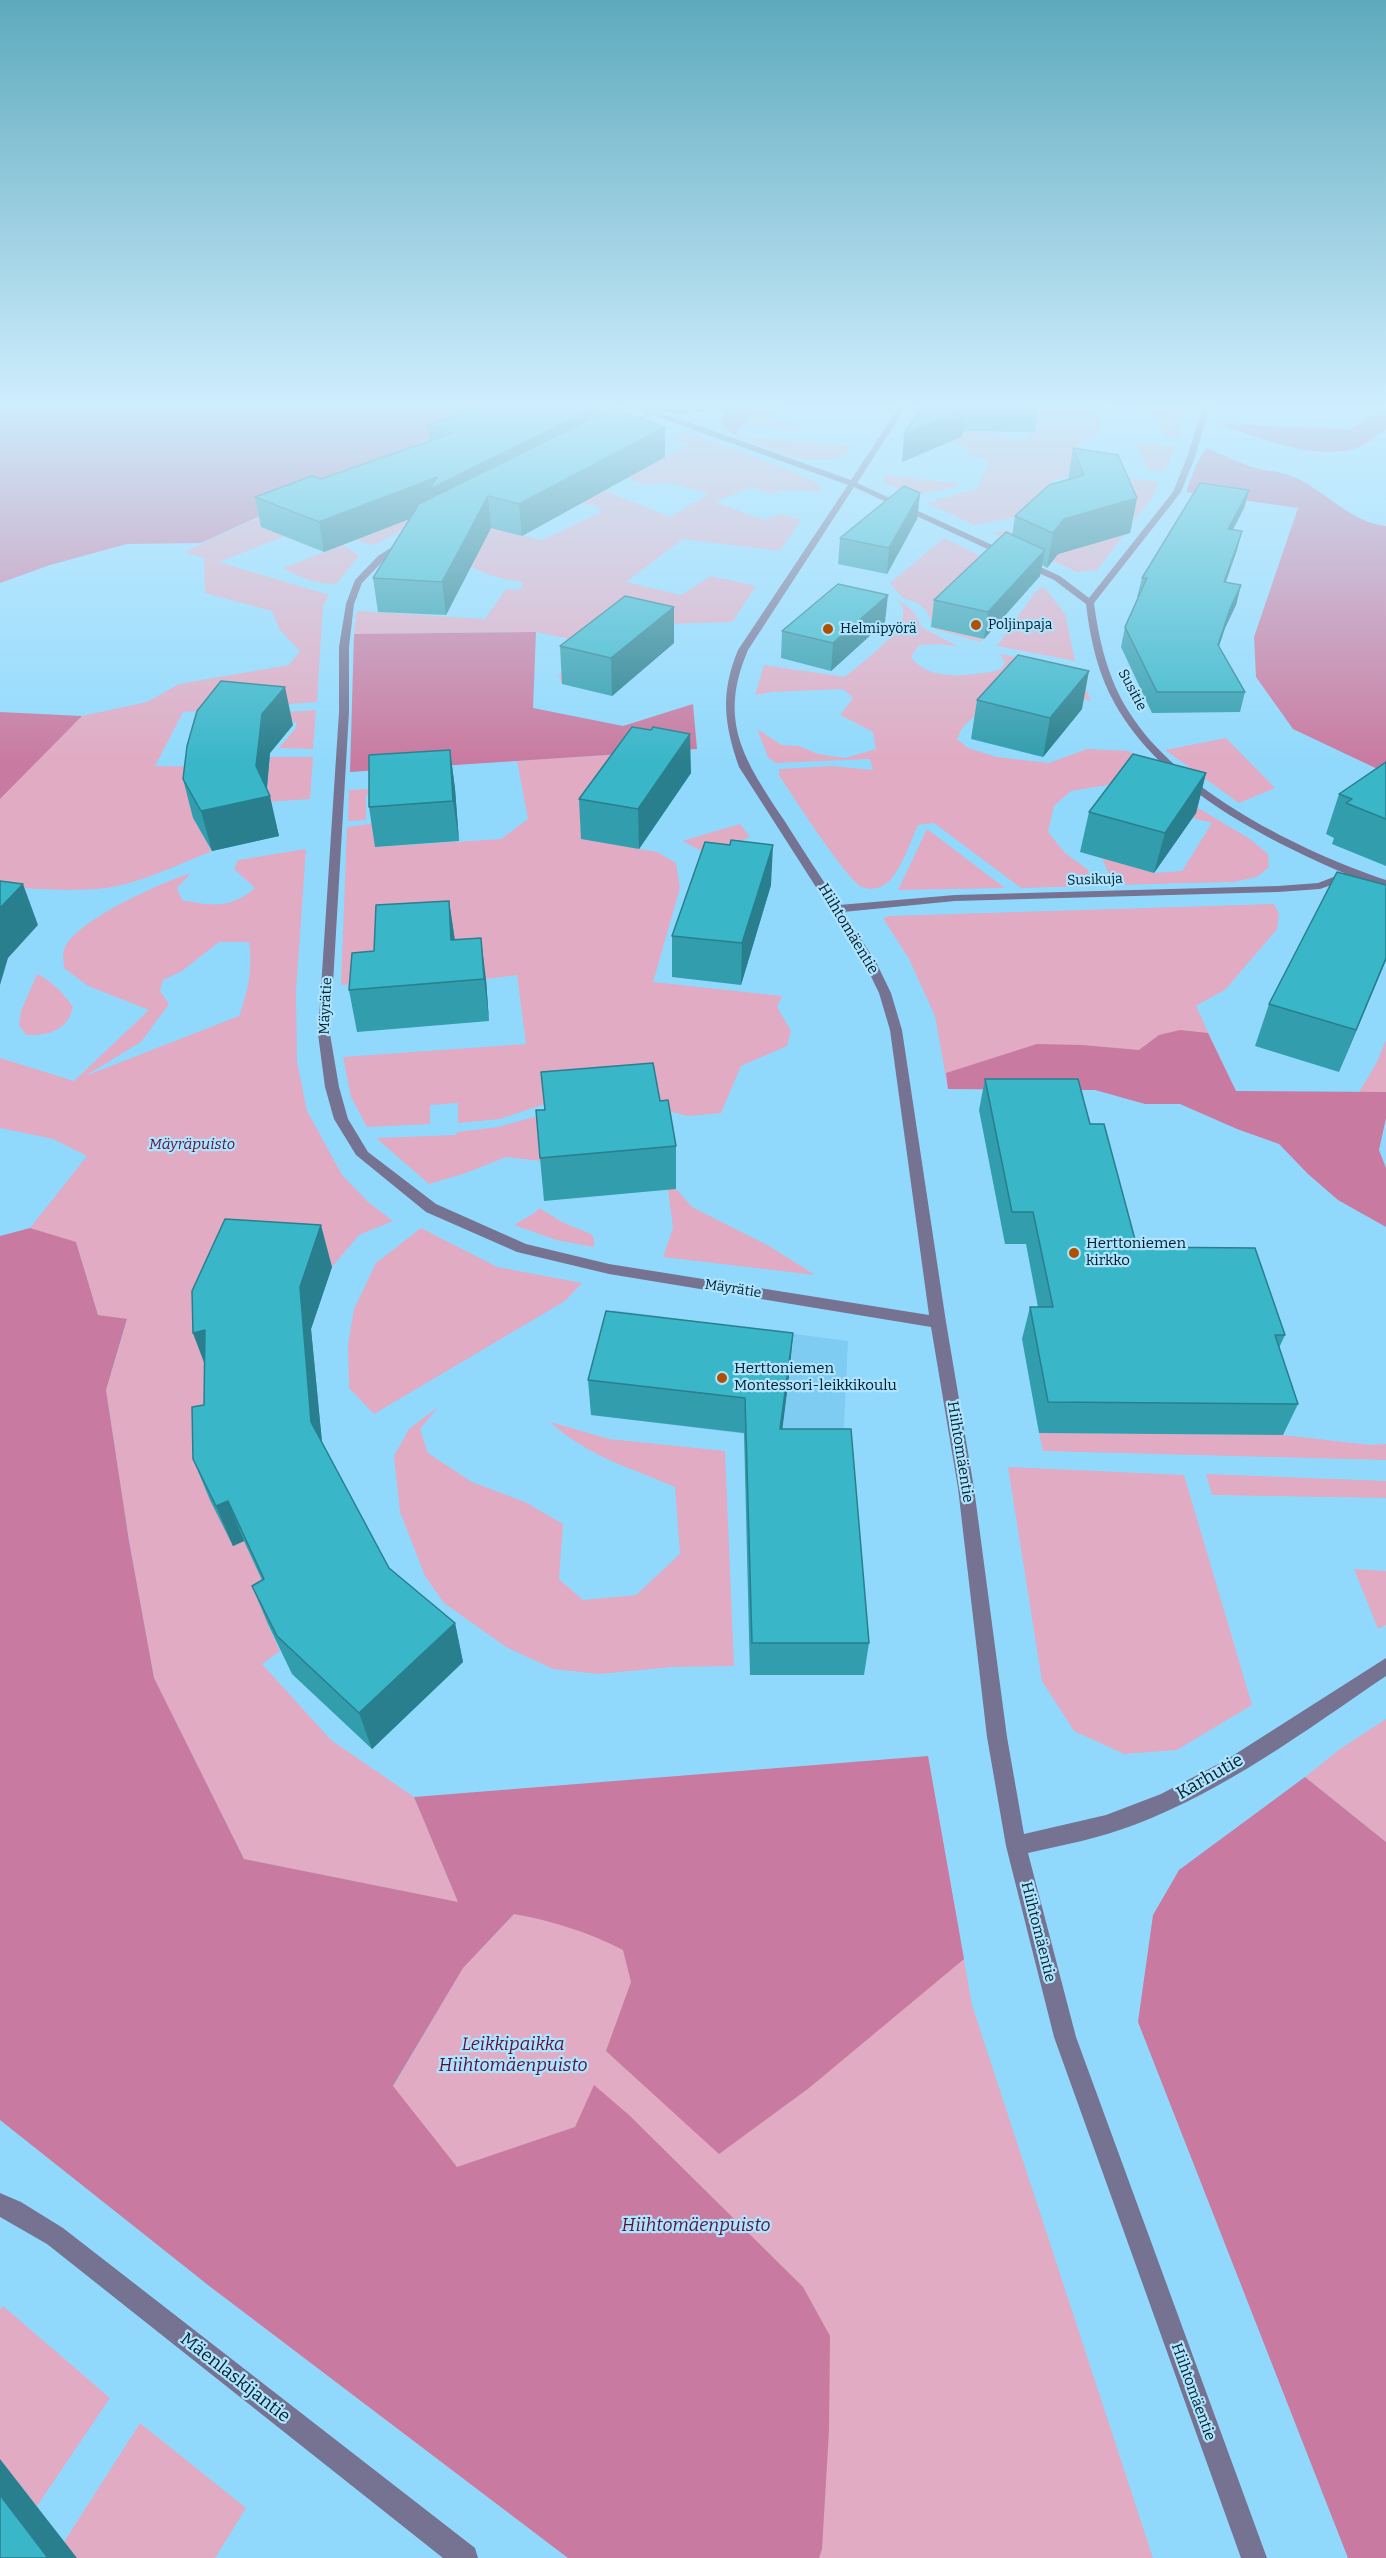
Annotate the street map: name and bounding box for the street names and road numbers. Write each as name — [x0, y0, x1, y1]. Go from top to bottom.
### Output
street label: Susitie — [1114, 666, 1150, 714]
street label: Susikuja — [1067, 871, 1123, 889]
street label: Hiihtomäentie — [814, 880, 882, 978]
street label: Mäyrätie — [316, 977, 336, 1035]
street label: Mäyrätie — [703, 1276, 763, 1302]
street label: Hiihtomäentie — [943, 1400, 977, 1504]
street label: Karhutie — [1173, 1749, 1247, 1805]
street label: Hiihtomäentie — [1017, 1880, 1059, 1984]
street label: Mäenlaskijantie — [176, 2328, 294, 2428]
street label: Hiihtomäentie — [1167, 2341, 1219, 2443]

